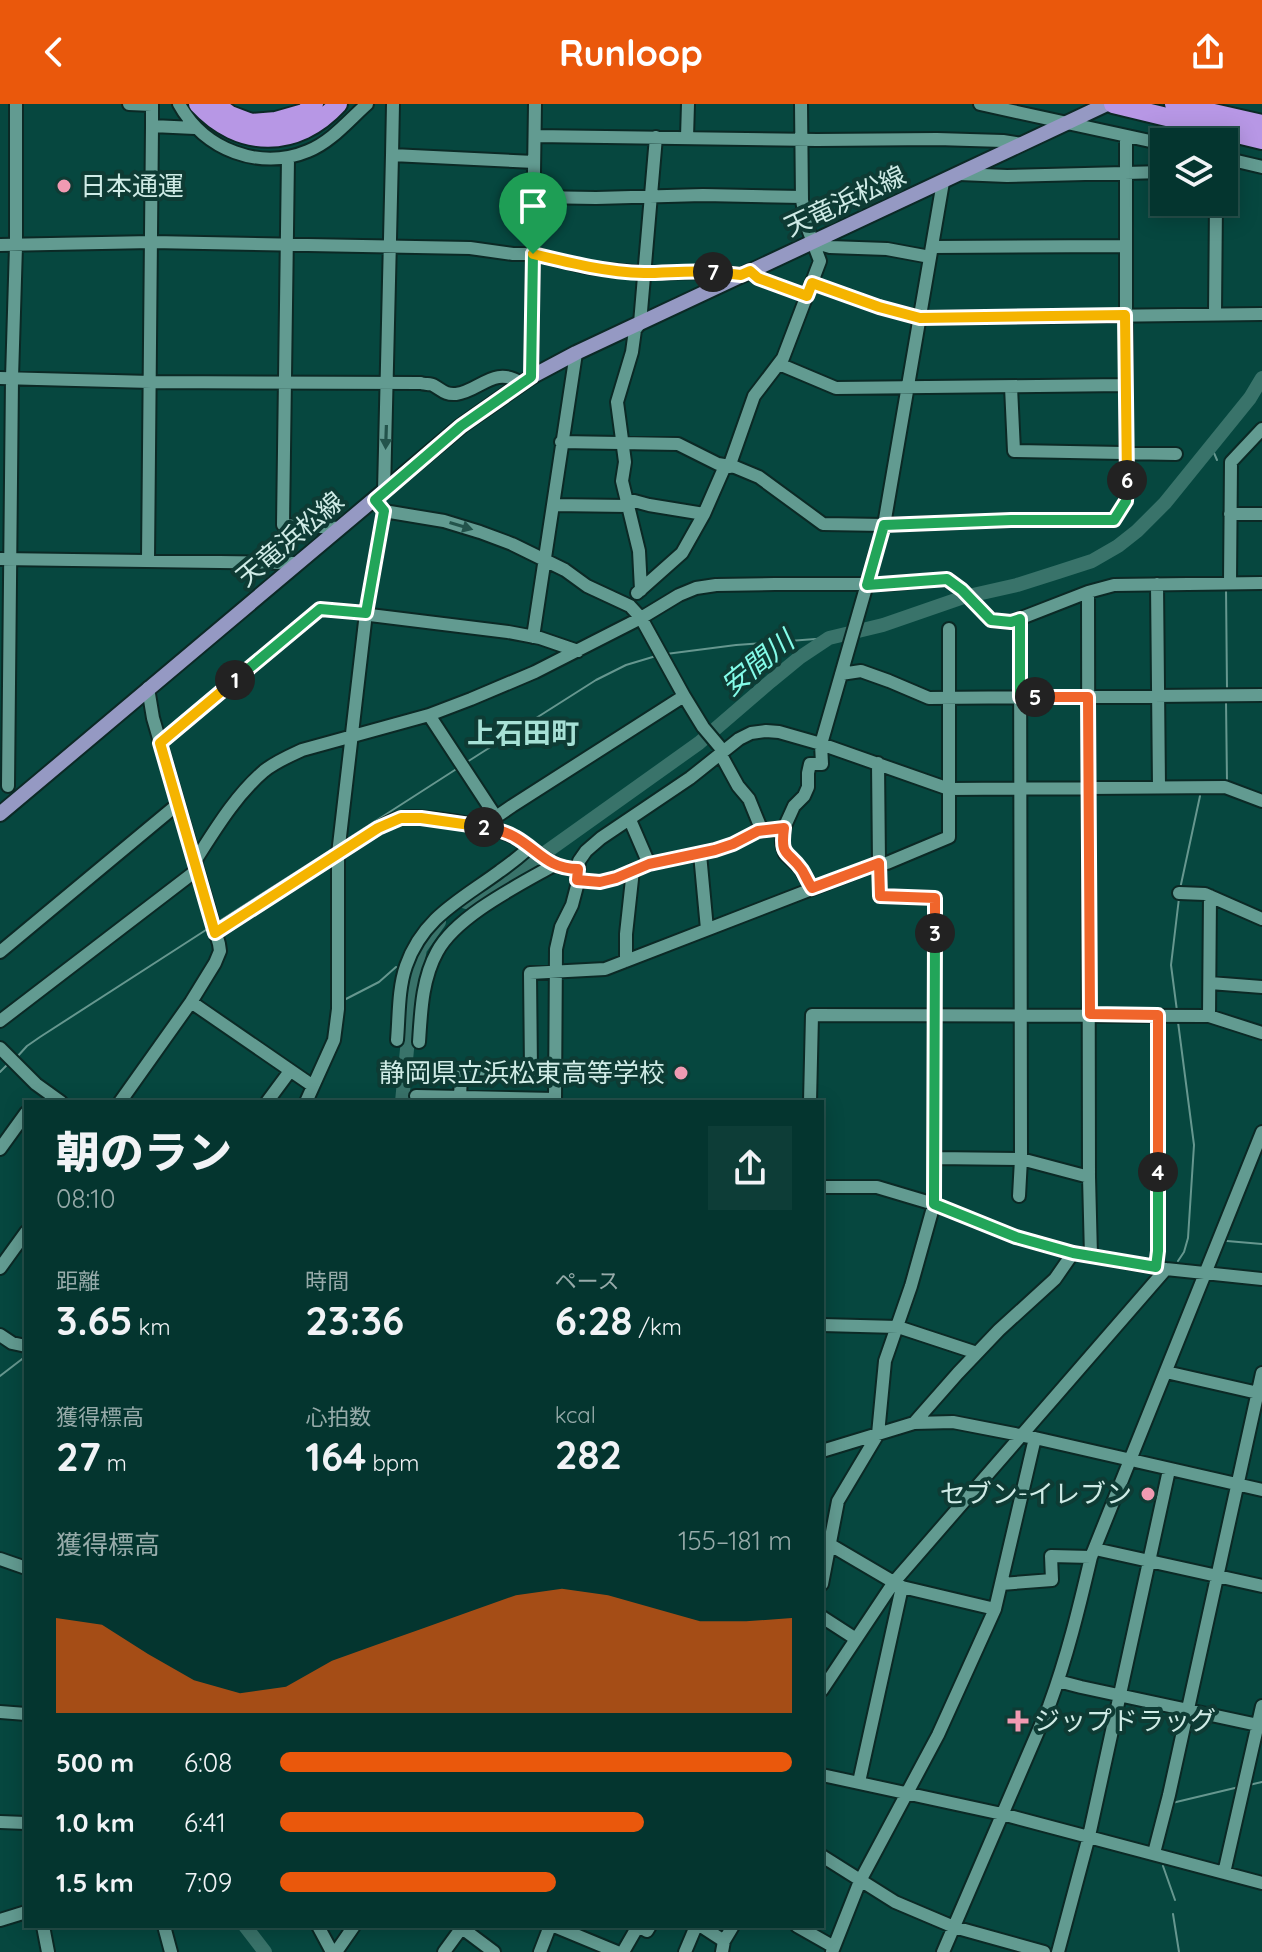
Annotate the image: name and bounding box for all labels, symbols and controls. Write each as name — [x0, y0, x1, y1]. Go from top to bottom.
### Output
icon: back — [32, 30, 76, 74]
text: Runloop — [559, 30, 703, 75]
icon: share — [1186, 30, 1230, 74]
map controls — [1150, 128, 1238, 216]
button: layers — [1150, 128, 1238, 216]
street label: 天竜浜松線 — [779, 158, 911, 243]
place label: 日本通運 — [80, 169, 184, 202]
pin — [499, 172, 567, 254]
marker: 日本通運 — [55, 177, 73, 195]
icon: arrive — [511, 184, 555, 228]
pin: 7 — [693, 252, 733, 292]
text: 7 — [707, 258, 719, 286]
one-way arrow — [379, 425, 392, 450]
pin: 6 — [1107, 460, 1147, 500]
text: 6 — [1121, 466, 1133, 494]
street label: 天竜浜松線 — [229, 484, 350, 593]
one-way arrow — [449, 520, 473, 533]
water label: 安間川 — [713, 621, 803, 703]
pin: 1 — [215, 660, 255, 700]
text: 1 — [231, 666, 239, 694]
pin: 5 — [1015, 677, 1055, 717]
text: 5 — [1029, 683, 1041, 711]
district label: 上石田町 — [467, 715, 579, 750]
pin: 2 — [464, 807, 504, 847]
text: 2 — [478, 813, 490, 841]
pin: 3 — [915, 913, 955, 953]
text: 3 — [929, 919, 941, 947]
place label: 静岡県立浜松東高等学校 — [379, 1056, 665, 1089]
marker: 静岡県立浜松東高等学校 — [672, 1064, 690, 1082]
text: 朝のラン — [56, 1124, 232, 1179]
button: share — [708, 1126, 792, 1210]
pin: 4 — [1138, 1152, 1178, 1192]
text: 4 — [1152, 1158, 1164, 1186]
text: 08:10 — [56, 1182, 115, 1215]
text: 距離 — [56, 1267, 100, 1295]
text: 時間 — [305, 1267, 349, 1295]
text: ペース — [555, 1267, 620, 1295]
text: 3.65 — [56, 1295, 133, 1345]
text: 23:36 — [305, 1295, 404, 1345]
text: 6:28 — [555, 1295, 632, 1345]
text: km — [133, 1313, 170, 1341]
text: /km — [632, 1313, 682, 1341]
text: kcal — [555, 1401, 596, 1429]
text: 獲得標高 — [56, 1403, 144, 1431]
text: 心拍数 — [305, 1403, 371, 1431]
text: 282 — [555, 1429, 622, 1479]
text: 27 — [56, 1431, 101, 1481]
text: 164 — [305, 1431, 367, 1481]
text: m — [101, 1449, 127, 1477]
text: bpm — [367, 1449, 419, 1477]
place label: セブン-イレブン — [940, 1477, 1132, 1510]
marker: セブン-イレブン — [1139, 1485, 1157, 1503]
text: 155–181 m — [678, 1524, 792, 1557]
text: 獲得標高 — [56, 1528, 160, 1561]
place label: ジップドラッグ — [1034, 1704, 1216, 1737]
marker: ジップドラッグ — [1009, 1712, 1027, 1730]
text: 500 m — [56, 1746, 134, 1779]
text: 6:08 — [184, 1746, 232, 1779]
text: 1.0 km — [56, 1806, 135, 1839]
text: 6:41 — [184, 1806, 226, 1839]
text: 1.5 km — [56, 1866, 134, 1899]
text: 7:09 — [184, 1866, 232, 1899]

